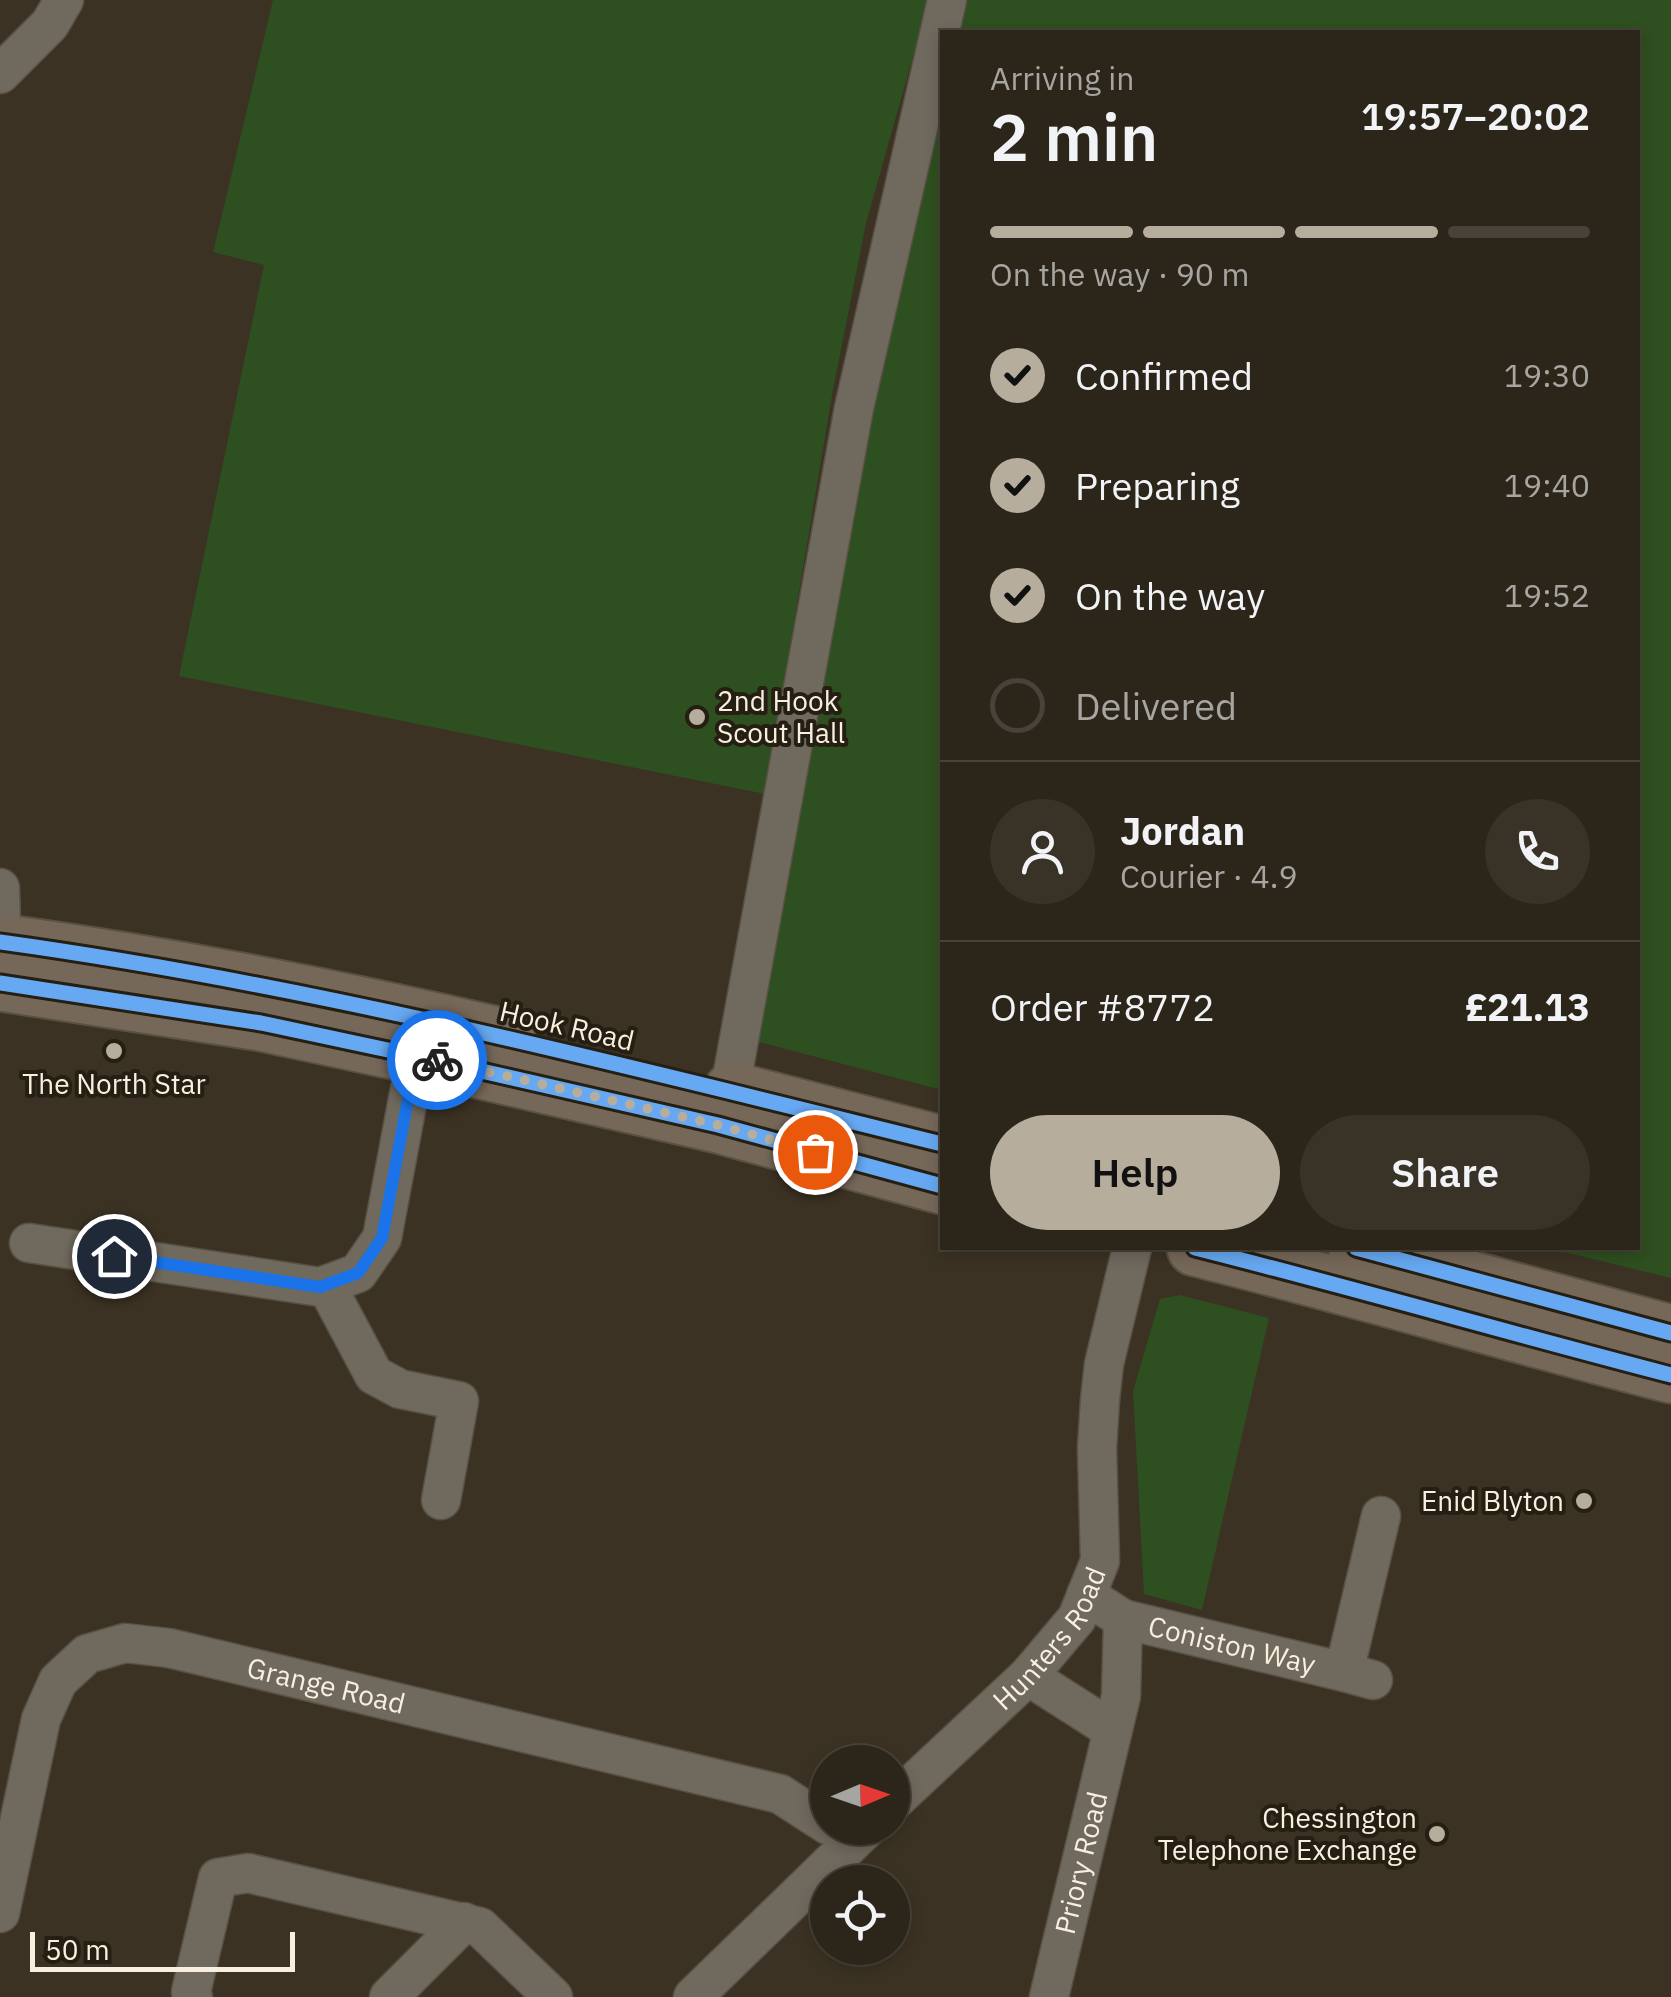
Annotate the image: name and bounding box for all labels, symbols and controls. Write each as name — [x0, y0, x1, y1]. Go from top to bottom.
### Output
text: Arriving in — [990, 57, 1135, 99]
text: 19:57–20:02 — [1361, 91, 1590, 140]
text: 2 min — [990, 94, 1158, 179]
text: On the way · 90 m — [990, 253, 1250, 295]
icon: check — [990, 348, 1045, 403]
text: Confirmed — [1075, 351, 1253, 400]
text: 19:30 — [1504, 354, 1590, 396]
icon: check — [990, 458, 1045, 513]
text: Preparing — [1075, 461, 1240, 510]
text: 19:40 — [1504, 464, 1590, 506]
icon: check — [990, 568, 1045, 623]
text: On the way — [1075, 571, 1265, 620]
text: 19:52 — [1504, 574, 1590, 616]
text: Delivered — [1075, 681, 1237, 730]
place label: 2nd Hook Scout Hall — [717, 682, 845, 751]
marker: 2nd Hook Scout Hall — [686, 706, 708, 728]
button: person — [990, 799, 1095, 904]
button: phone — [1485, 799, 1590, 904]
text: Jordan — [1120, 806, 1245, 855]
text: Courier · 4.9 — [1120, 855, 1298, 897]
text: Order #8772 — [990, 982, 1215, 1031]
text: £21.13 — [1465, 982, 1590, 1031]
street label: Hook Road — [496, 992, 638, 1059]
courier — [387, 1010, 487, 1110]
icon: bike — [410, 1033, 465, 1088]
marker: The North Star — [103, 1040, 125, 1062]
place label: The North Star — [22, 1065, 206, 1102]
pin — [773, 1110, 858, 1195]
button: Help — [990, 1115, 1280, 1230]
button: Share — [1300, 1115, 1590, 1230]
icon: bag — [788, 1125, 843, 1180]
pin — [72, 1214, 157, 1299]
icon: home — [87, 1229, 142, 1284]
place label: Enid Blyton — [1421, 1482, 1564, 1519]
marker: Enid Blyton — [1573, 1490, 1595, 1512]
street label: Hunters Road — [984, 1561, 1114, 1718]
street label: Coniston Way — [1145, 1607, 1319, 1683]
street label: Grange Road — [243, 1648, 409, 1722]
north arrow — [810, 1745, 910, 1845]
map controls — [810, 1745, 910, 1965]
street label: Priory Road — [1046, 1788, 1116, 1938]
place label: Chessington Telephone Exchange — [1158, 1799, 1417, 1868]
marker: Chessington Telephone Exchange — [1426, 1823, 1448, 1845]
button: locate — [810, 1865, 910, 1965]
scale bar — [30, 1927, 295, 1972]
text: 50 m — [45, 1931, 110, 1968]

